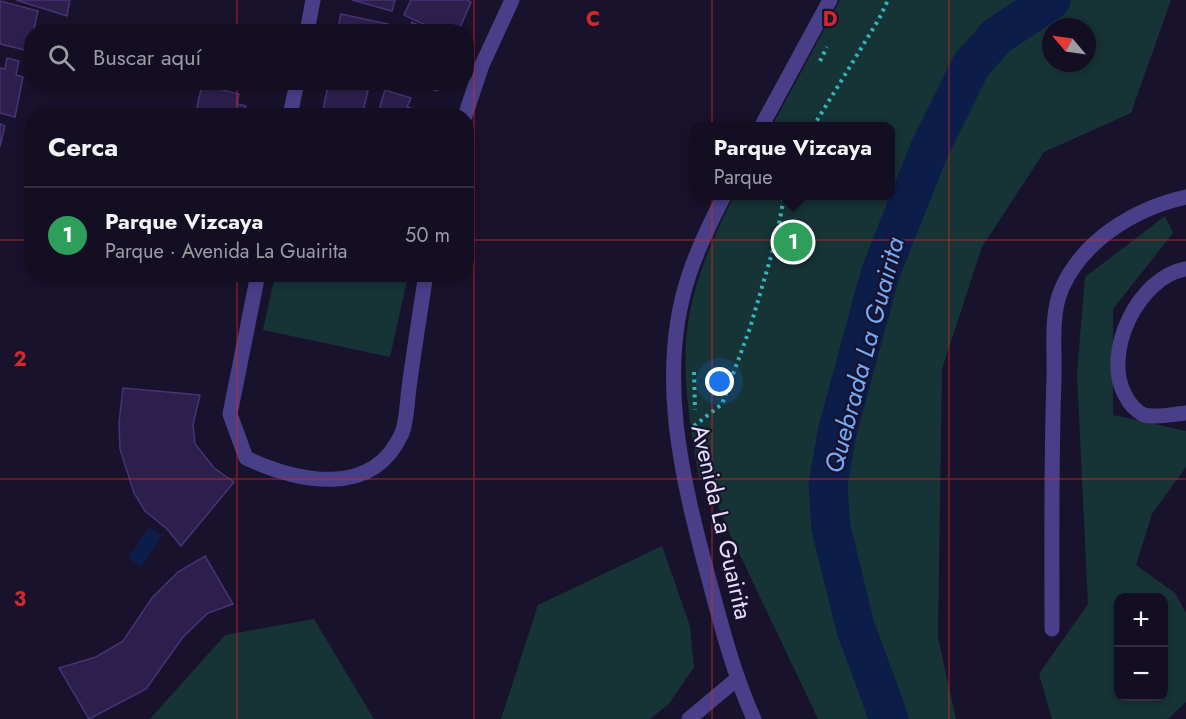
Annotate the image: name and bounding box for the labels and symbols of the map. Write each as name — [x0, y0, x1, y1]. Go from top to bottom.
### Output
text: C — [586, 5, 600, 34]
text: D — [823, 5, 837, 34]
north arrow — [1042, 18, 1096, 72]
pin: 1 — [774, 220, 812, 264]
water label: Quebrada La Guairita — [814, 232, 914, 477]
text: 2 — [13, 345, 27, 374]
your location — [705, 367, 734, 396]
street label: Avenida La Guairita — [683, 421, 761, 623]
text: 3 — [14, 585, 26, 614]

